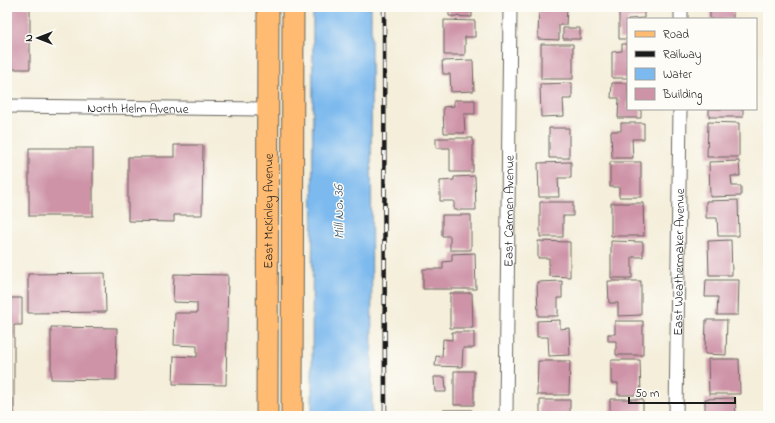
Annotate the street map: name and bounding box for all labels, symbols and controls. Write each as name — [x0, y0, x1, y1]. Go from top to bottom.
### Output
north arrow — [18, 18, 58, 58]
legend — [627, 18, 757, 110]
text: Road — [663, 26, 689, 44]
text: N — [21, 34, 37, 42]
text: Railway — [663, 46, 702, 65]
text: Water — [663, 66, 692, 84]
text: Building — [662, 86, 702, 105]
street label: North Helm Avenue — [87, 99, 189, 119]
street label: East McKinley Avenue — [259, 153, 280, 269]
street label: East Carmen Avenue — [499, 155, 520, 267]
water label: Mill No. 36 — [328, 183, 350, 239]
street label: East Weathermaker Avenue — [669, 188, 690, 336]
scale bar — [629, 379, 735, 405]
text: 50 m — [635, 385, 659, 403]

